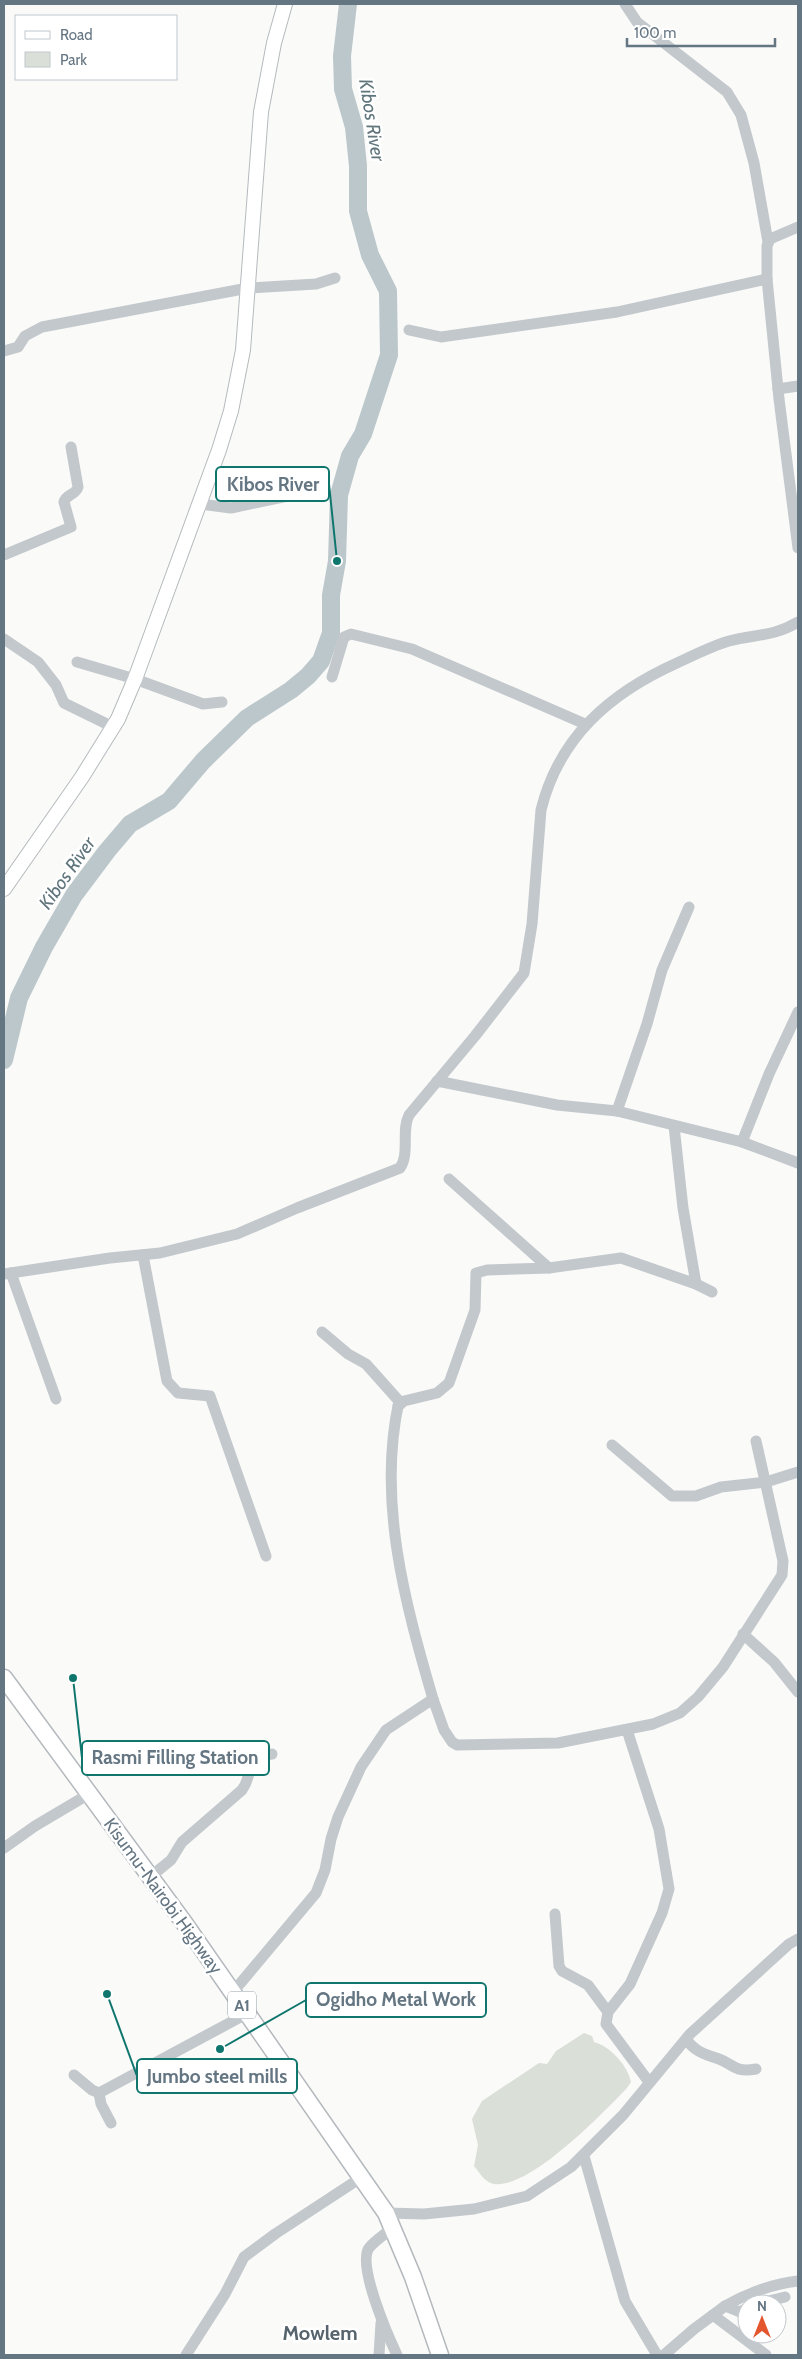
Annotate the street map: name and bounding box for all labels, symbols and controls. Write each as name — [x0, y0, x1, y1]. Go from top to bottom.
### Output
legend — [15, 15, 178, 80]
scale bar — [627, 15, 774, 47]
text: 100 m — [634, 24, 676, 42]
text: Road — [60, 26, 93, 44]
text: Park — [60, 51, 87, 69]
water label: Kibos River — [354, 77, 390, 164]
callout: Kibos River — [216, 467, 329, 501]
text: Kibos River — [227, 473, 320, 496]
water label: Kibos River — [34, 831, 101, 914]
callout: Rasmi Filling Station — [82, 1741, 269, 1775]
text: Rasmi Filling Station — [92, 1746, 258, 1769]
street label: Kisumu-Nairobi Highway — [99, 1814, 227, 1978]
callout: Ogidho Metal Work — [306, 1983, 486, 2017]
text: Ogidho Metal Work — [316, 1988, 477, 2011]
road number: A1 — [228, 1992, 256, 2018]
callout: Jumbo steel mills — [137, 2059, 297, 2093]
text: Jumbo steel mills — [146, 2065, 287, 2088]
north arrow — [737, 2294, 787, 2344]
text: N — [757, 2297, 767, 2315]
district label: Mowlem — [282, 2321, 358, 2345]

